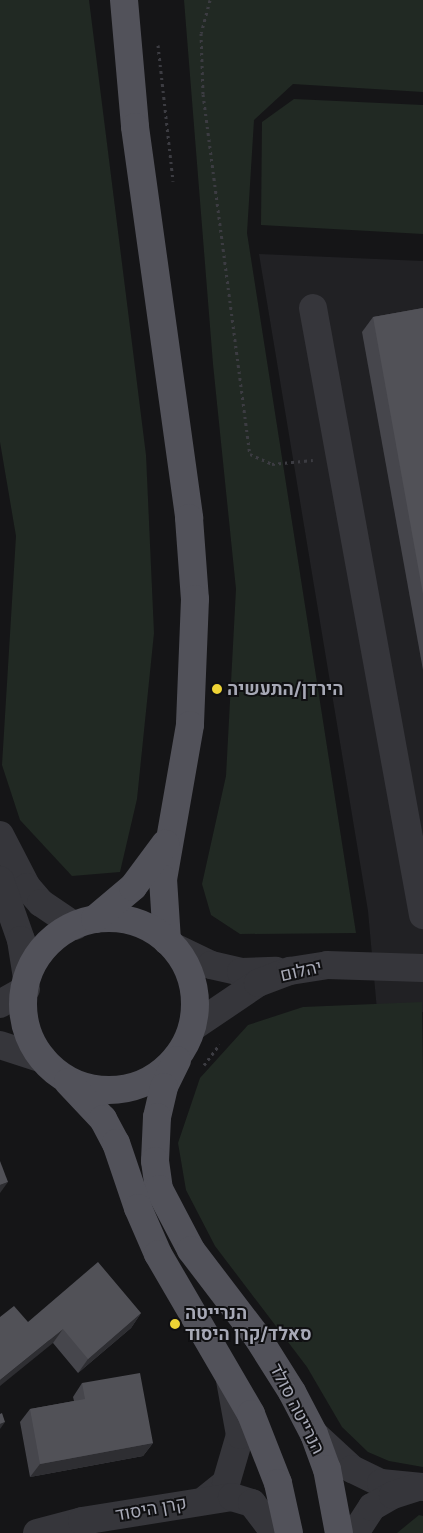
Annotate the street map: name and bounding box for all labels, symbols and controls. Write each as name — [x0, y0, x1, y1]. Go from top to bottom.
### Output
place label: הירדן/התעשיה — [227, 678, 343, 700]
marker: הירדן/התעשיה — [211, 683, 223, 695]
street label: יהלום — [278, 956, 324, 986]
place label: הנרייטה סאלד/קרן היסוד — [185, 1303, 312, 1346]
marker: הנרייטה סאלד/קרן היסוד — [169, 1318, 181, 1330]
street label: הנרייטה סולד — [265, 1360, 329, 1458]
street label: קרן היסוד — [114, 1492, 188, 1526]

